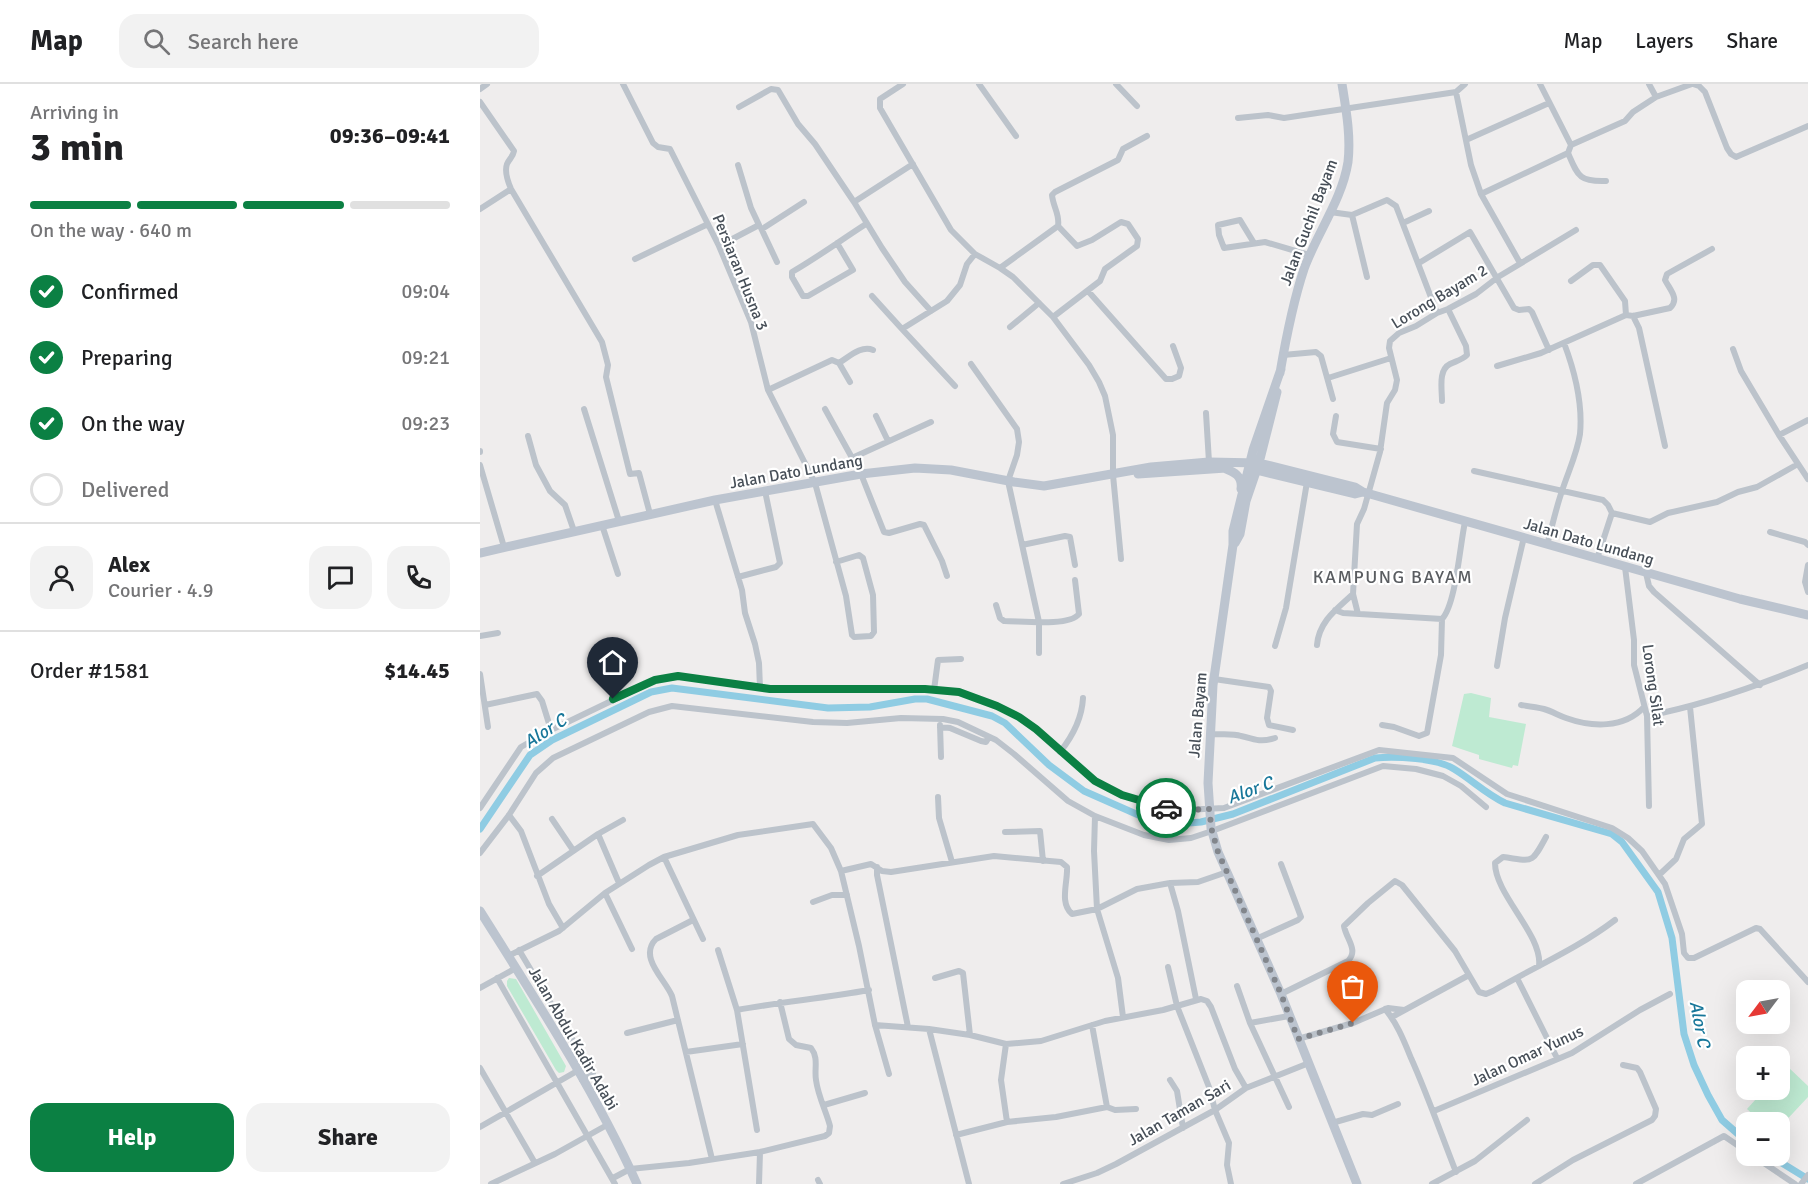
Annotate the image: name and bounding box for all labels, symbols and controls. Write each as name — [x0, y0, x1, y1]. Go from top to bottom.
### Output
search box — [119, 14, 539, 68]
text: Map — [30, 24, 83, 58]
icon: search — [140, 25, 173, 58]
text: Search here — [188, 28, 299, 55]
text: Map — [1564, 28, 1602, 54]
text: Layers — [1635, 28, 1693, 54]
text: Share — [1726, 28, 1778, 54]
text: Arriving in — [30, 100, 119, 125]
text: 09:36–09:41 — [330, 122, 450, 149]
text: 3 min — [30, 123, 124, 171]
street label: Jalan Guchil Bayam — [1276, 156, 1342, 288]
street label: Persiaran Husna 3 — [708, 211, 773, 333]
text: On the way · 640 m — [30, 218, 192, 243]
street label: Lorong Bayam 2 — [1388, 260, 1491, 333]
icon: check — [30, 275, 63, 308]
text: Confirmed — [81, 278, 179, 305]
text: 09:04 — [401, 279, 450, 304]
icon: check — [30, 341, 63, 374]
text: Preparing — [81, 344, 173, 371]
text: 09:21 — [401, 345, 450, 370]
icon: check — [30, 407, 63, 440]
text: On the way — [81, 410, 185, 437]
text: 09:23 — [401, 411, 450, 436]
street label: Jalan Dato Lundang — [728, 450, 864, 494]
text: Delivered — [81, 476, 169, 503]
street label: Jalan Dato Lundang — [1521, 514, 1656, 570]
button: person — [30, 546, 93, 609]
button: chat — [309, 546, 372, 609]
button: phone — [387, 546, 450, 609]
text: Alex — [108, 551, 150, 578]
district label: KAMPUNG BAYAM — [1313, 566, 1473, 588]
text: Courier · 4.9 — [108, 578, 214, 603]
pin — [587, 637, 638, 699]
street label: Lorong Silat — [1637, 643, 1669, 728]
icon: home — [596, 646, 629, 679]
text: Order #1581 — [30, 657, 150, 684]
text: $14.45 — [384, 657, 450, 684]
street label: Jalan Bayam — [1184, 672, 1212, 759]
water label: Alor C — [519, 708, 572, 753]
water label: Alor C — [1224, 771, 1278, 808]
courier — [1136, 778, 1196, 838]
icon: car — [1150, 792, 1183, 825]
pin — [1327, 961, 1378, 1023]
street label: Jalan Abdul Kadir Adabi — [524, 963, 622, 1114]
icon: bag — [1336, 970, 1369, 1003]
north arrow — [1736, 980, 1790, 1034]
map controls — [1736, 980, 1790, 1166]
water label: Alor C — [1685, 999, 1716, 1051]
street label: Jalan Omar Yunus — [1468, 1021, 1587, 1091]
button: + — [1736, 1046, 1790, 1100]
street label: Jalan Taman Sari — [1125, 1075, 1234, 1150]
button: Help — [30, 1103, 234, 1172]
button: Share — [246, 1103, 450, 1172]
button: − — [1736, 1112, 1790, 1166]

